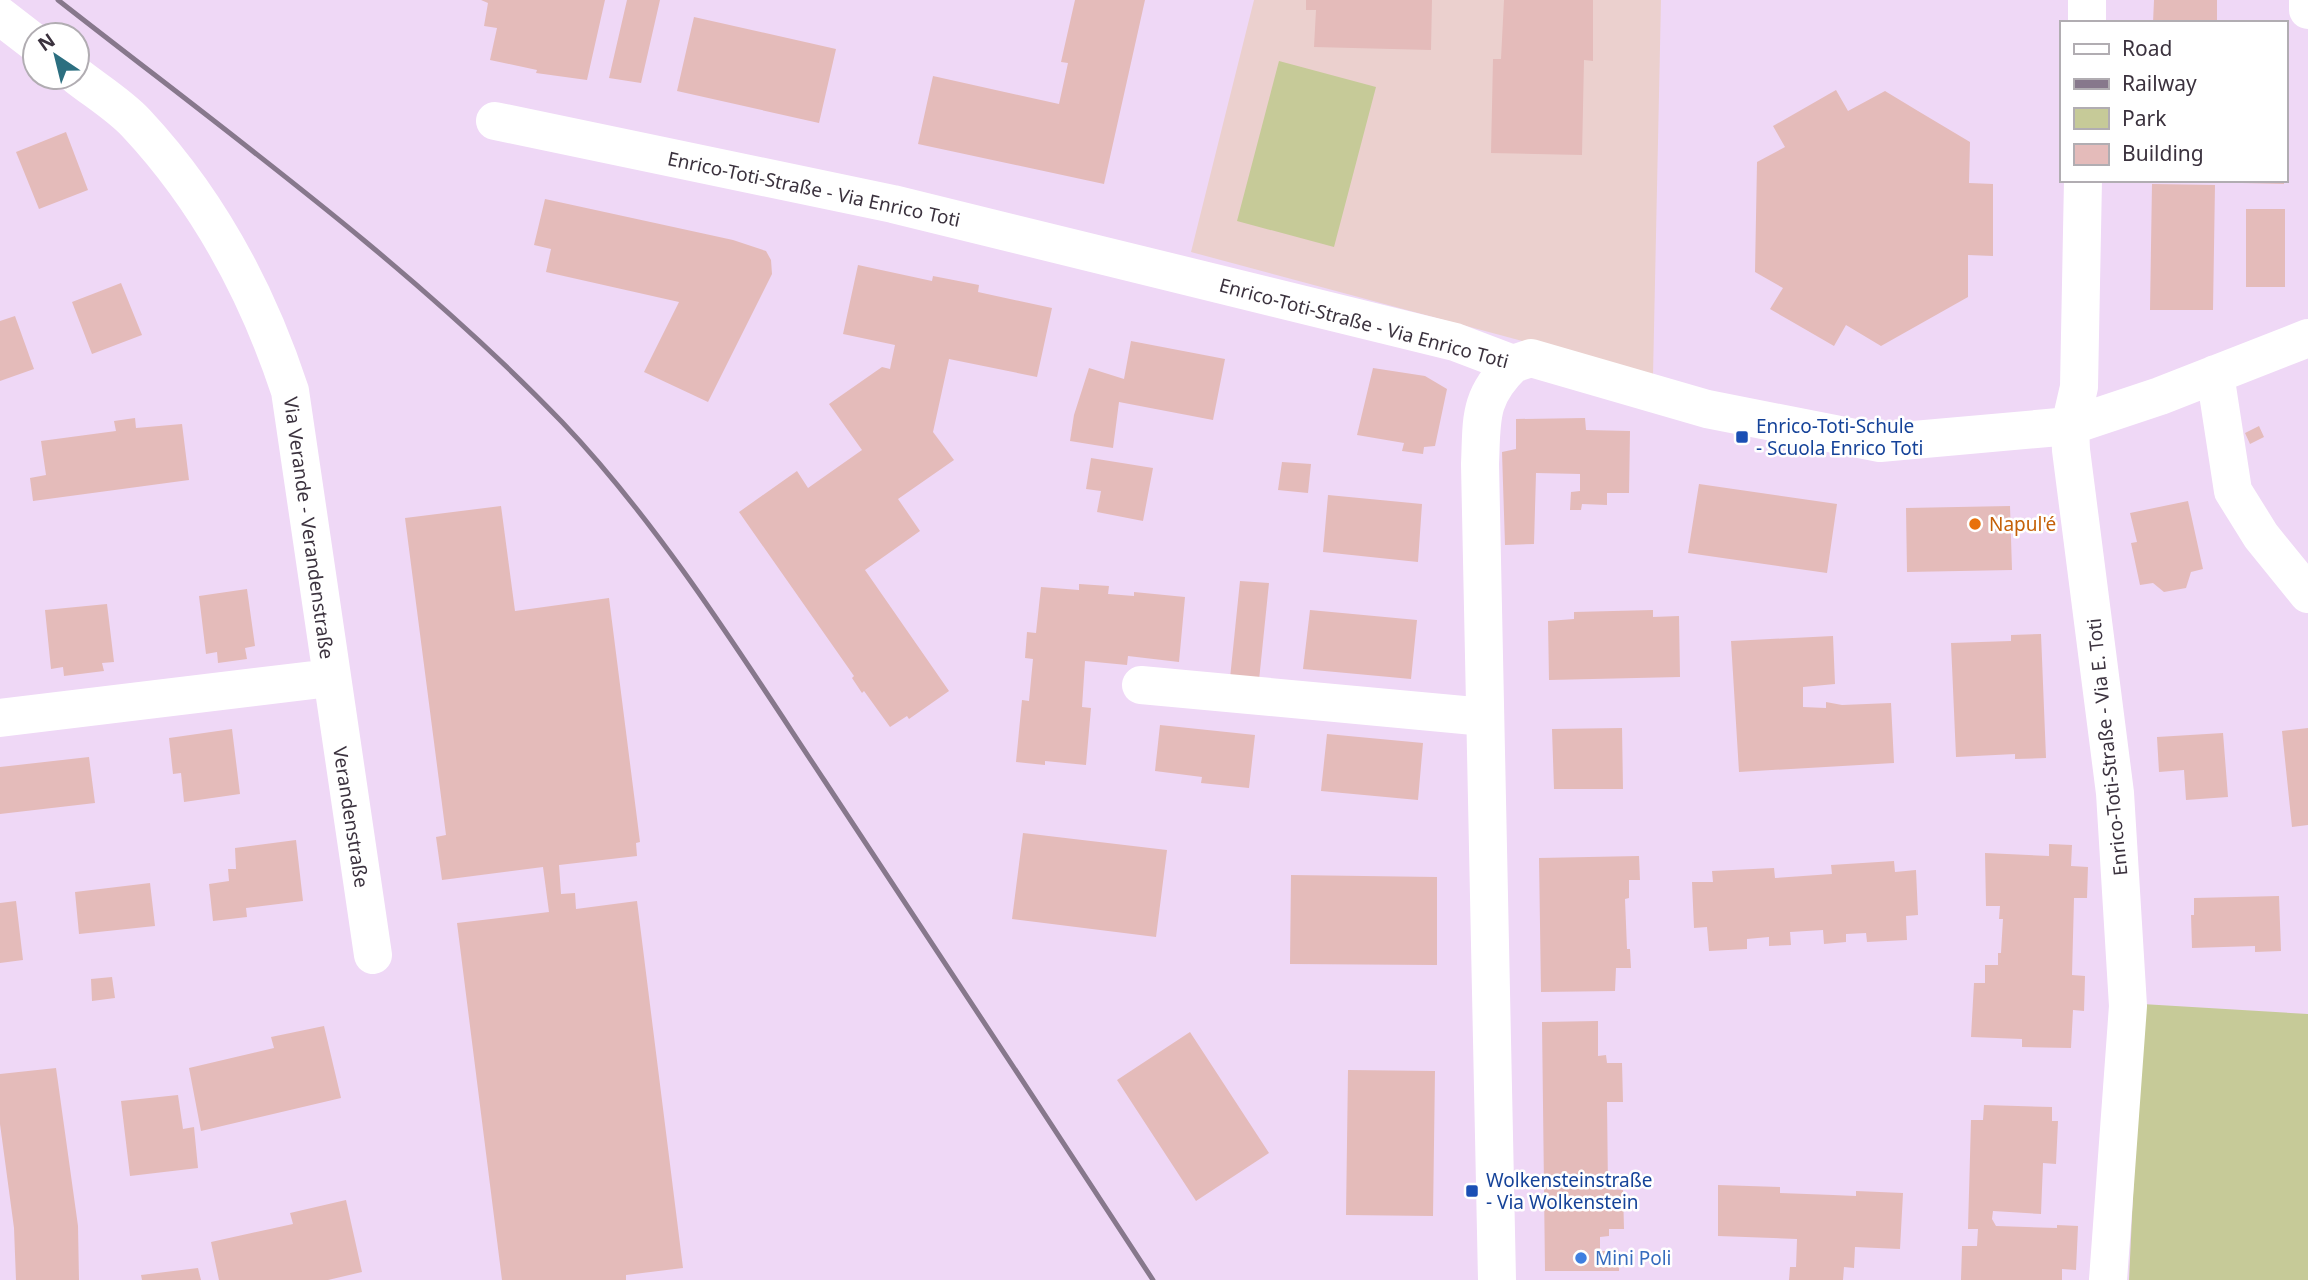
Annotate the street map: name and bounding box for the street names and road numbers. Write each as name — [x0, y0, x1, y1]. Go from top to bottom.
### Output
street label: Enrico-Toti-Straße - Via Enrico Toti — [665, 145, 963, 233]
street label: Enrico-Toti-Straße - Via Enrico Toti — [1216, 272, 1512, 374]
street label: Via Verande - Verandenstraße — [278, 395, 340, 661]
street label: Enrico-Toti-Straße - Via E. Toti — [2081, 617, 2133, 877]
street label: Verandenstraße — [327, 745, 375, 889]

